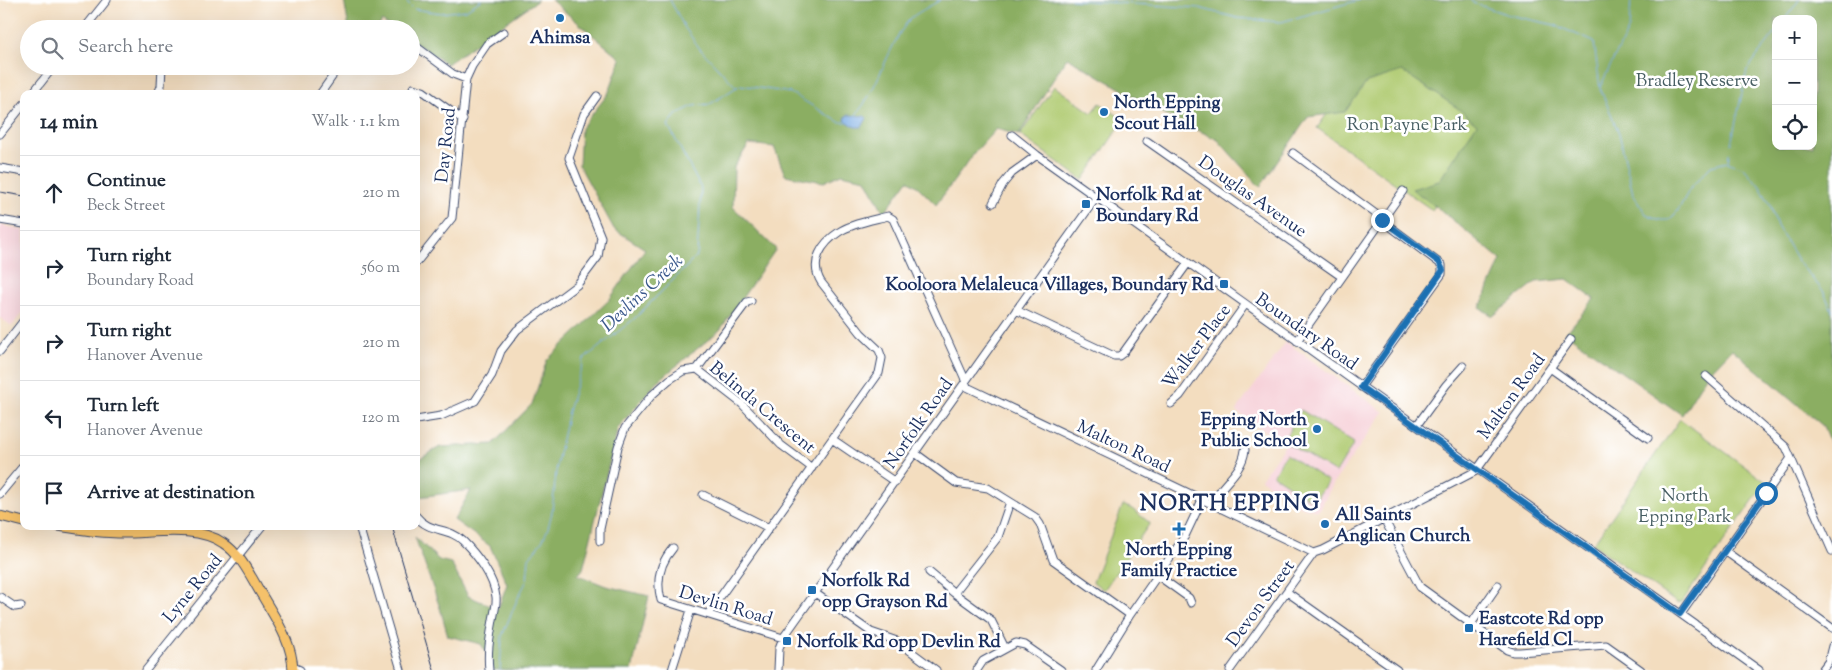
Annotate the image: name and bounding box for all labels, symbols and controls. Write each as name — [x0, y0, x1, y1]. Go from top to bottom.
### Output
marker: Ahimsa — [554, 12, 566, 24]
map controls — [1772, 15, 1817, 150]
button: + — [1772, 15, 1817, 60]
search box — [20, 20, 420, 75]
place label: Ahimsa — [530, 26, 591, 52]
icon: search — [38, 34, 66, 62]
text: Search here — [78, 34, 173, 61]
button: − — [1772, 60, 1817, 105]
park label: Bradley Reserve — [1636, 69, 1758, 95]
place label: North Epping Scout Hall — [1114, 91, 1221, 138]
button: locate — [1772, 105, 1817, 150]
street label: Day Road — [430, 106, 464, 184]
marker: North Epping Scout Hall — [1098, 106, 1110, 118]
text: 14 min — [40, 108, 98, 138]
text: Walk · 1.1 km — [311, 111, 400, 134]
park label: Ron Payne Park — [1347, 113, 1468, 139]
street label: Douglas Avenue — [1192, 150, 1312, 245]
text: Continue — [87, 168, 166, 195]
icon: ahead — [40, 179, 68, 207]
text: 210 m — [362, 182, 400, 205]
place label: Norfolk Rd at Boundary Rd — [1096, 183, 1203, 230]
text: Beck Street — [87, 195, 165, 218]
marker: Norfolk Rd at Boundary Rd — [1080, 198, 1092, 210]
route end — [1371, 209, 1394, 232]
text: Turn right — [87, 243, 171, 270]
water label: Devlins Creek — [596, 248, 690, 339]
icon: right — [40, 254, 68, 282]
text: 560 m — [361, 257, 400, 280]
text: Boundary Road — [87, 270, 194, 293]
place label: Kooloora Melaleuca Villages, Boundary Rd — [885, 273, 1215, 299]
marker: Kooloora Melaleuca Villages, Boundary Rd — [1218, 278, 1230, 290]
street label: Boundary Road — [1249, 288, 1363, 378]
street label: Walker Place — [1157, 299, 1238, 395]
text: Turn right — [87, 318, 171, 345]
icon: right — [40, 329, 68, 357]
text: 210 m — [362, 332, 400, 355]
text: Hanover Avenue — [87, 345, 203, 368]
street label: Malton Road — [1473, 349, 1553, 446]
street label: Belinda Crescent — [703, 356, 821, 461]
street label: Norfolk Road — [879, 373, 961, 475]
text: Turn left — [87, 393, 159, 420]
icon: left — [40, 404, 68, 432]
text: 120 m — [362, 407, 400, 430]
place label: Epping North Public School — [1201, 408, 1308, 455]
street label: Malton Road — [1072, 415, 1174, 481]
text: Hanover Avenue — [87, 420, 203, 443]
marker: Epping North Public School — [1311, 423, 1323, 435]
icon: arrive — [40, 479, 68, 507]
text: Arrive at destination — [87, 480, 255, 507]
route start — [1755, 482, 1778, 505]
park label: North Epping Park — [1638, 484, 1732, 531]
district label: NORTH EPPING — [1140, 489, 1320, 521]
place label: All Saints Anglican Church — [1335, 503, 1471, 550]
marker: All Saints Anglican Church — [1319, 518, 1331, 530]
marker: North Epping Family Practice — [1172, 522, 1186, 536]
place label: North Epping Family Practice — [1121, 538, 1238, 585]
street label: Lyne Road — [158, 549, 230, 629]
street label: Devon Street — [1221, 555, 1302, 653]
place label: Norfolk Rd opp Grayson Rd — [822, 569, 949, 616]
street label: Devlin Road — [675, 580, 775, 633]
marker: Norfolk Rd opp Grayson Rd — [806, 584, 818, 596]
place label: Eastcote Rd opp Harefield Cl — [1479, 607, 1604, 654]
marker: Eastcote Rd opp Harefield Cl — [1463, 622, 1475, 634]
place label: Norfolk Rd opp Devlin Rd — [797, 630, 1002, 656]
marker: Norfolk Rd opp Devlin Rd — [781, 635, 793, 647]

